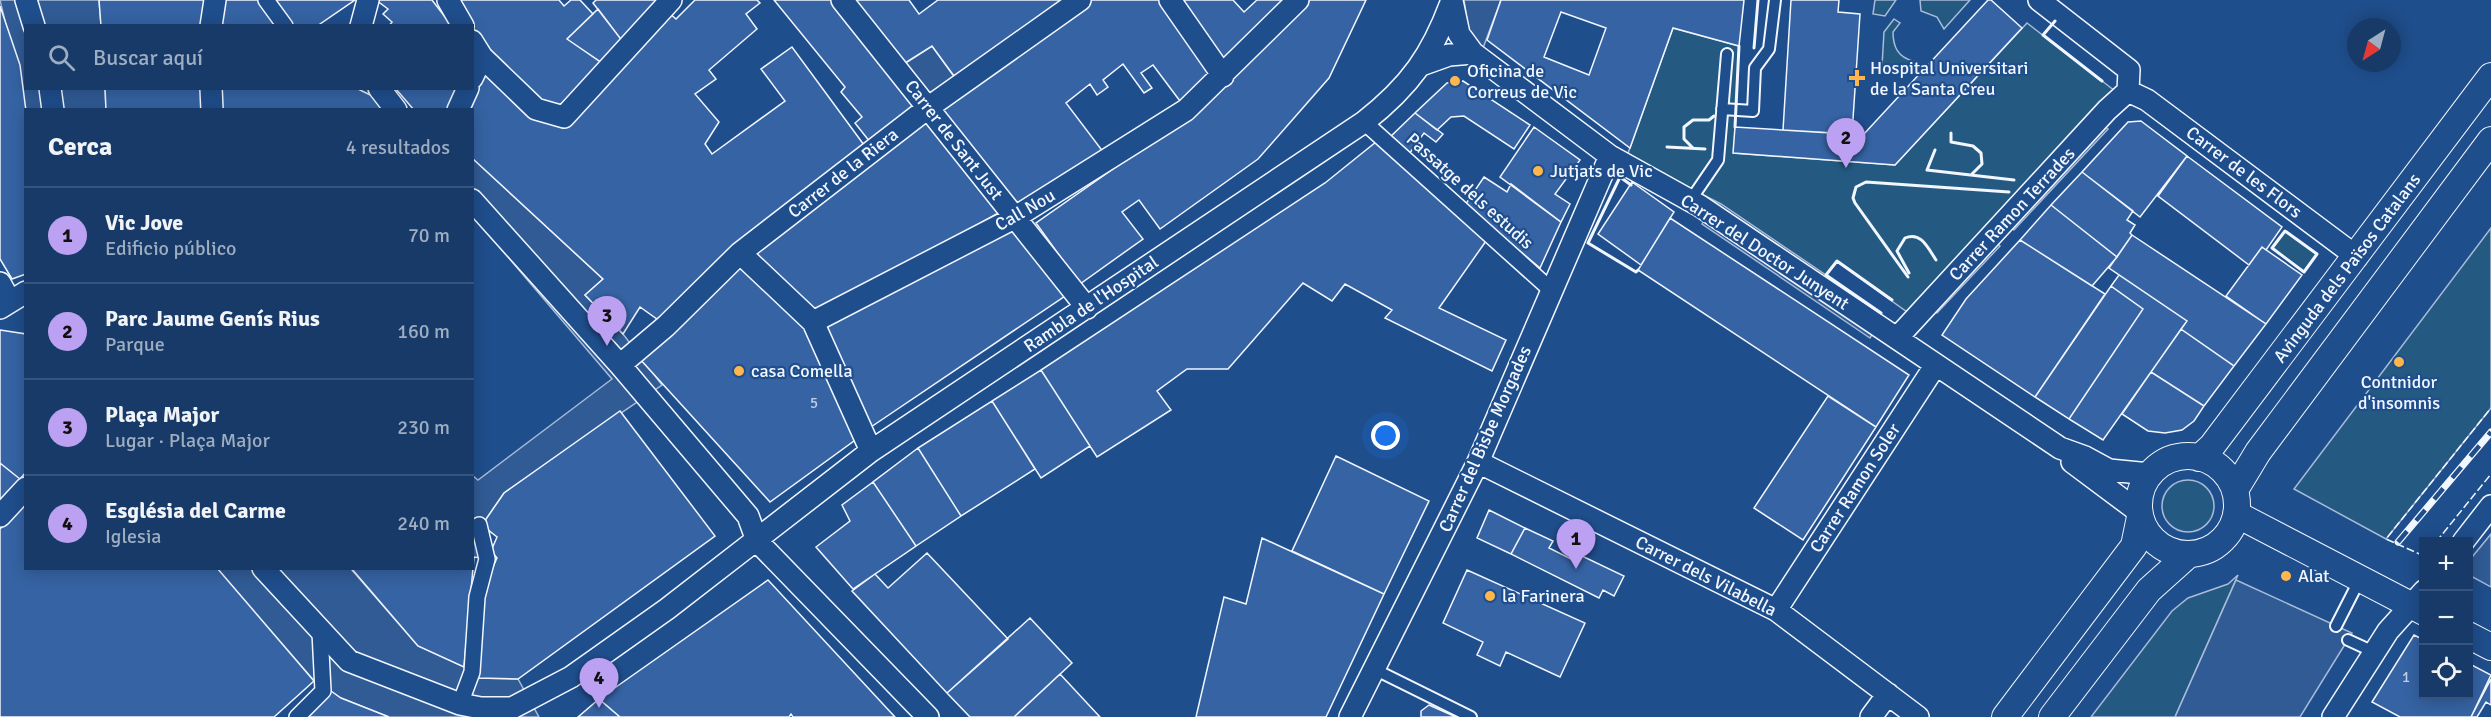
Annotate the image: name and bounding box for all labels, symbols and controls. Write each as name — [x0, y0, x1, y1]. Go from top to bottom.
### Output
north arrow — [2347, 18, 2401, 72]
search box — [24, 24, 474, 90]
icon: search — [45, 41, 78, 74]
text: Buscar aquí — [93, 44, 203, 71]
place label: Hospital Universitari de la Santa Creu — [1870, 57, 2028, 100]
place label: Oficina de Correus de Vic — [1467, 60, 1577, 103]
marker: Hospital Universitari de la Santa Creu — [1848, 69, 1866, 87]
marker: Oficina de Correus de Vic — [1448, 74, 1462, 88]
street label: Carrer de Sant Just — [900, 76, 1008, 204]
pin: 2 — [1826, 118, 1866, 168]
street label: Carrer de les Flors — [2182, 121, 2306, 223]
street label: Carrer de la Riera — [784, 123, 902, 223]
street label: Passatge dels estudis — [1402, 128, 1538, 254]
text: Cerca — [48, 131, 112, 163]
text: 4 resultados — [346, 135, 450, 160]
street label: Carrer Ramon Terrades — [1944, 143, 2080, 285]
place label: Jutjats de Vic — [1550, 160, 1653, 182]
marker: Jutjats de Vic — [1531, 164, 1545, 178]
street label: Avinguda dels Països Catalans — [2269, 169, 2425, 367]
street label: Call Nou — [991, 184, 1059, 236]
street label: Carrer del Doctor Junyent — [1677, 189, 1853, 315]
text: Vic Jove — [105, 209, 183, 236]
text: 1 — [62, 223, 73, 248]
text: 70 m — [408, 223, 450, 248]
text: Edificio público — [105, 236, 236, 261]
street label: Rambla de l'Hospital — [1020, 251, 1162, 357]
pin: 3 — [588, 296, 626, 346]
text: Parc Jaume Genís Rius — [105, 305, 320, 332]
text: 2 — [62, 319, 73, 344]
text: 160 m — [397, 319, 450, 344]
text: Parque — [105, 332, 165, 357]
street label: Carrer del Bisbe Morgades — [1434, 342, 1536, 536]
marker: Contnidor d'insomnis — [2392, 355, 2406, 369]
place label: casa Comella — [751, 360, 853, 382]
marker: casa Comella — [732, 364, 746, 378]
place label: Contnidor d'insomnis — [2358, 371, 2440, 414]
house number: 5 — [810, 394, 818, 412]
text: Plaça Major — [105, 401, 219, 428]
text: 3 — [62, 415, 73, 440]
text: 230 m — [397, 415, 450, 440]
street label: Carrer Ramon Soler — [1805, 419, 1905, 557]
your location — [1371, 421, 1400, 450]
text: Lugar · Plaça Major — [105, 428, 270, 453]
text: Església del Carme — [105, 497, 286, 524]
text: 4 — [62, 511, 73, 536]
text: 240 m — [397, 511, 450, 536]
pin: 1 — [1556, 520, 1596, 569]
text: Iglesia — [105, 524, 161, 549]
street label: Carrer dels Vilabella — [1632, 531, 1780, 621]
map controls — [2419, 537, 2473, 699]
button: + — [2419, 537, 2473, 591]
place label: Alat — [2298, 565, 2329, 587]
marker: Alat — [2279, 569, 2293, 583]
place label: la Farinera — [1502, 585, 1585, 607]
marker: la Farinera — [1483, 589, 1497, 603]
button: − — [2419, 591, 2473, 645]
button: locate — [2419, 645, 2473, 699]
pin: 4 — [580, 658, 618, 708]
house number: 1 — [2402, 668, 2410, 686]

